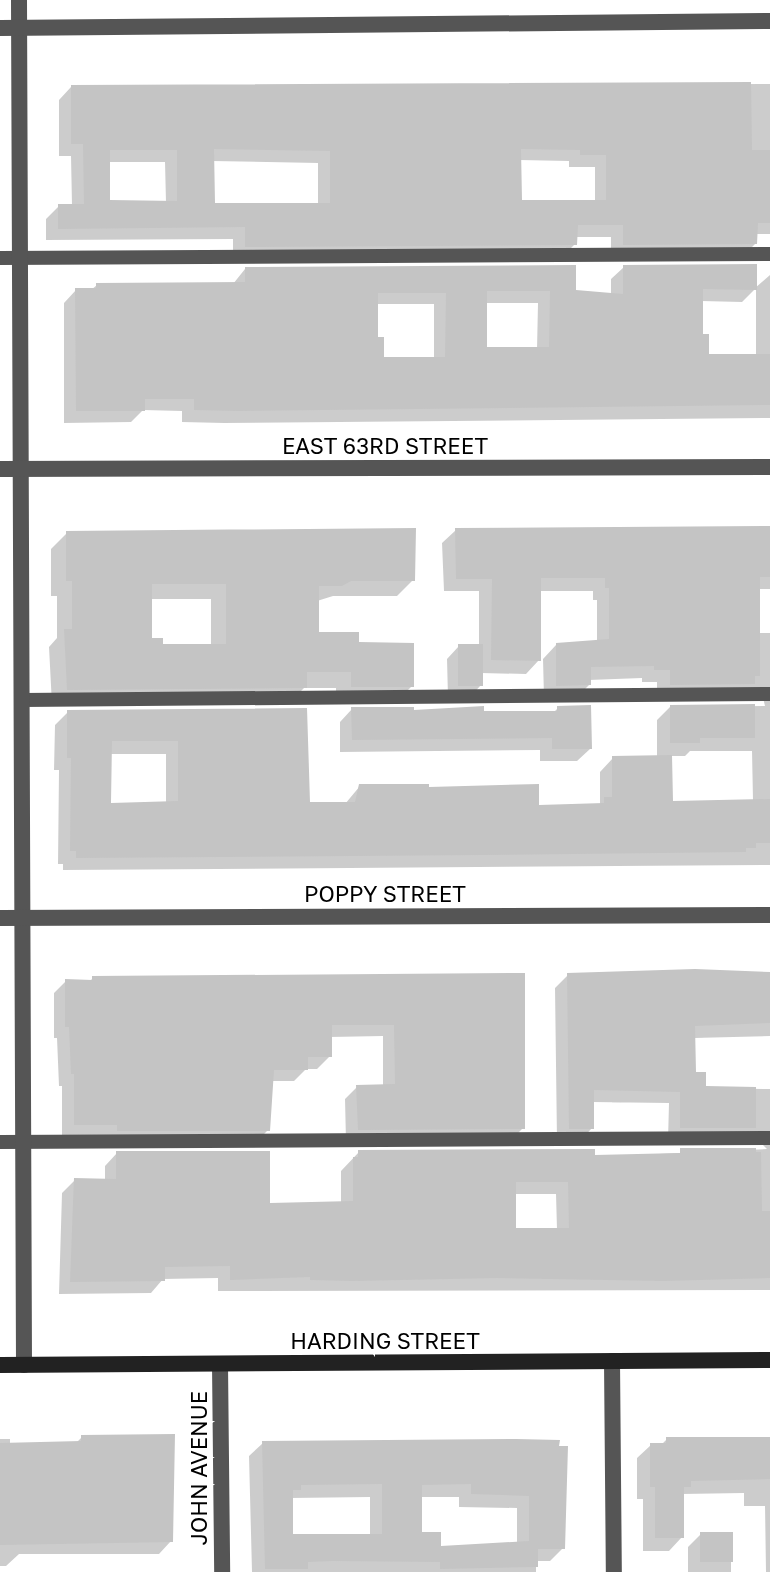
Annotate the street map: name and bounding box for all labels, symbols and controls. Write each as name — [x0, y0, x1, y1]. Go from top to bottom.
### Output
street label: EAST 63RD STREET — [282, 433, 488, 459]
street label: POPPY STREET — [304, 881, 466, 907]
street label: HARDING STREET — [290, 1328, 480, 1354]
street label: JOHN AVENUE — [186, 1391, 212, 1545]

